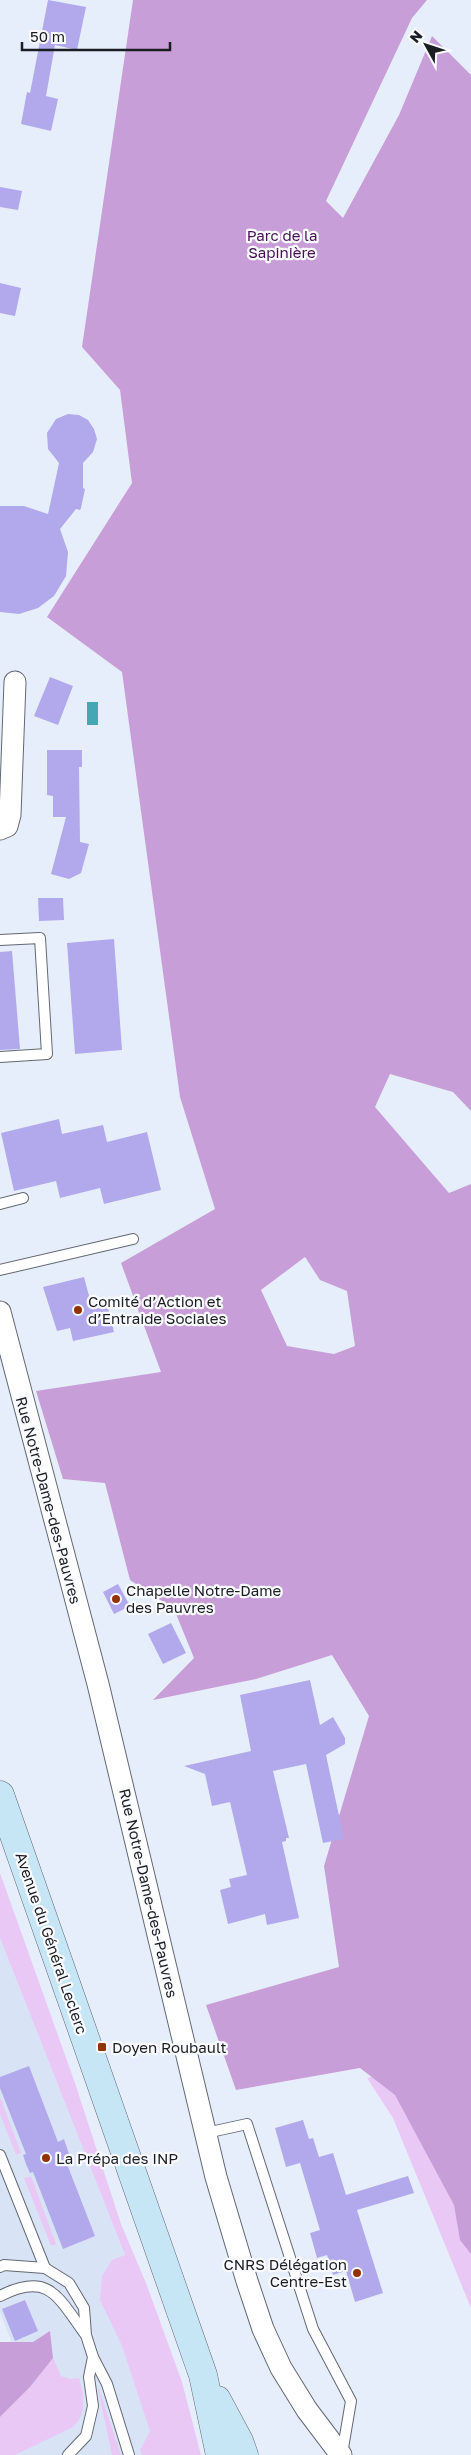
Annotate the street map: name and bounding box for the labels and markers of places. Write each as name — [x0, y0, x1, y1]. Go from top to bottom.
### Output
place label: Comité d’Action et d’Entraide Sociales — [88, 1292, 226, 1327]
marker: Comité d’Action et d’Entraide Sociales — [72, 1304, 84, 1316]
place label: Chapelle Notre-Dame des Pauvres — [126, 1581, 281, 1616]
marker: Chapelle Notre-Dame des Pauvres — [110, 1593, 122, 1605]
place label: Doyen Roubault — [112, 2038, 226, 2056]
marker: Doyen Roubault — [96, 2041, 108, 2053]
place label: La Prépa des INP — [56, 2149, 178, 2167]
marker: La Prépa des INP — [40, 2152, 52, 2164]
place label: CNRS Délégation Centre-Est — [224, 2255, 347, 2290]
marker: CNRS Délégation Centre-Est — [351, 2267, 363, 2279]

